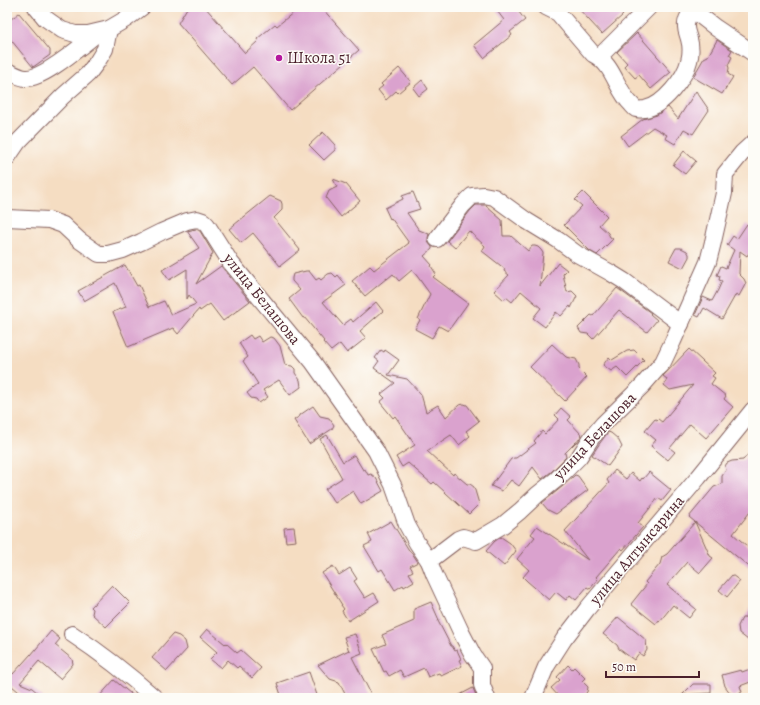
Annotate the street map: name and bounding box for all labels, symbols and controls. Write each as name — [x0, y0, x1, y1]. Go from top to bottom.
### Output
place label: Школа 51 — [287, 47, 351, 69]
marker: Школа 51 — [274, 53, 284, 63]
street label: улица Белашова — [217, 248, 306, 350]
street label: улица Белашова — [548, 387, 642, 485]
street label: улица Алтынсарина — [584, 490, 690, 610]
scale bar — [606, 653, 699, 679]
text: 50 m — [612, 659, 636, 675]

